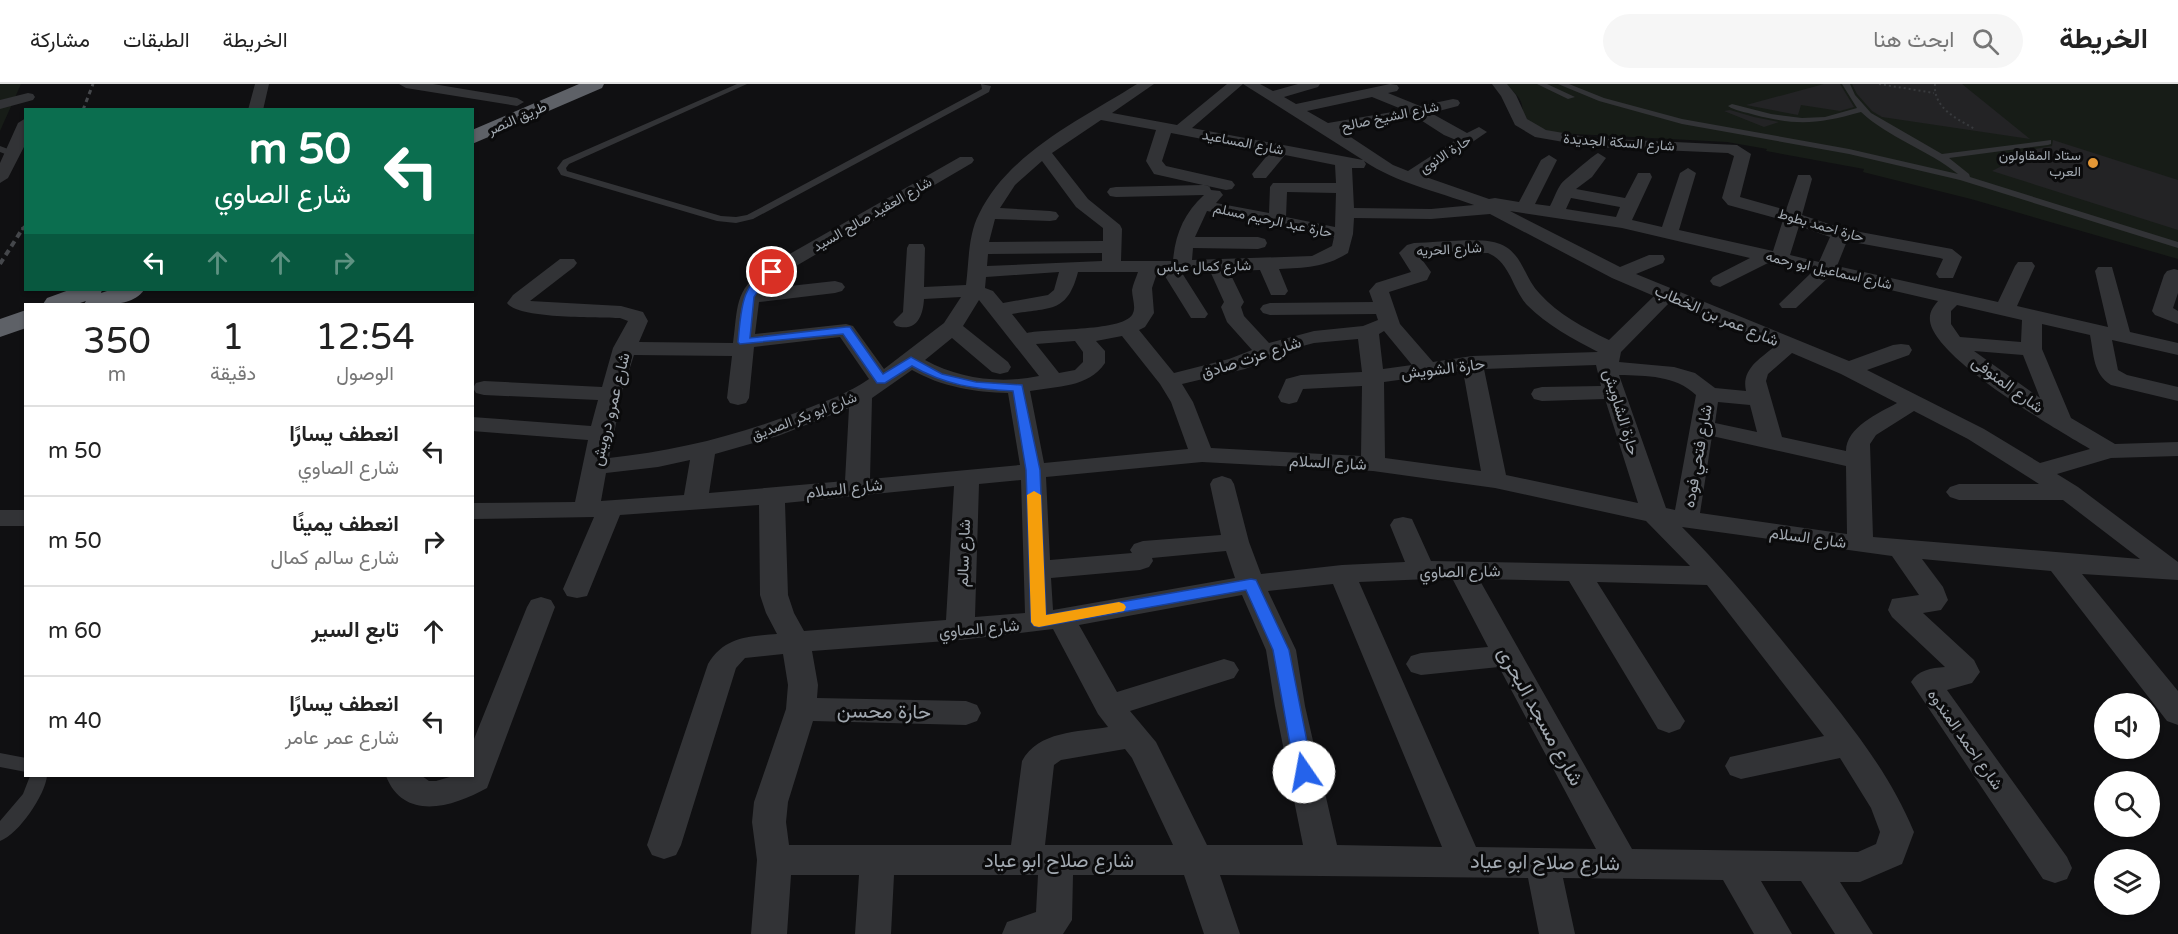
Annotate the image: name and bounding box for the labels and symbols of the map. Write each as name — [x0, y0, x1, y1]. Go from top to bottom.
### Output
street label: طريق النصر — [484, 98, 549, 139]
street label: شارع الشيخ صالح — [1340, 98, 1441, 137]
street label: شارع المساعيد — [1200, 126, 1285, 161]
street label: شارع السكة الجديدة — [1563, 130, 1675, 157]
street label: حارة الانوى — [1416, 131, 1474, 177]
place label: ستاد المقاولون العرب — [1999, 147, 2081, 180]
marker: ستاد المقاولون العرب — [2086, 156, 2100, 170]
street label: شارع العقيد صالح السيد — [810, 173, 936, 257]
street label: حارة عبد الرحيم مسلم — [1212, 200, 1334, 241]
street label: حارة احمد بطوط — [1776, 205, 1866, 246]
street label: شارع الحريه — [1416, 239, 1482, 262]
pin — [746, 246, 797, 297]
street label: شارع اسماعيل ابو رحمه — [1764, 248, 1894, 295]
street label: شارع كمال عباس — [1157, 257, 1252, 278]
street label: شارع عمر بن الخطاب — [1651, 281, 1782, 352]
street label: شارع عزت صادق — [1199, 332, 1304, 384]
street label: شارع عمرو درويش — [587, 351, 636, 468]
street label: شارع المنوفى — [1967, 352, 2047, 418]
street label: حارة الشويش — [1400, 354, 1487, 384]
street label: حارة الشاويش — [1599, 367, 1644, 458]
street label: شارع ابو بكر الصديق — [749, 389, 860, 446]
street label: شارع فتحي فوده — [1679, 403, 1720, 510]
street label: شارع السلام — [1289, 451, 1367, 476]
street label: شارع السلام — [805, 475, 884, 504]
street label: شارع سالم — [953, 519, 976, 587]
street label: شارع السلام — [1768, 523, 1848, 554]
street label: شارع الصاوي — [1419, 561, 1501, 586]
street label: شارع الصاوي — [938, 616, 1021, 645]
street label: شارع مسجد البحرى — [1491, 643, 1588, 791]
street label: شارع احمد المندوه — [1922, 685, 2007, 794]
street label: حارة محسن — [837, 699, 931, 725]
position arrow — [1272, 740, 1336, 804]
street label: شارع صلاح ابو عياد — [984, 849, 1134, 874]
street label: شارع صلاح ابو عياد — [1470, 850, 1620, 877]

